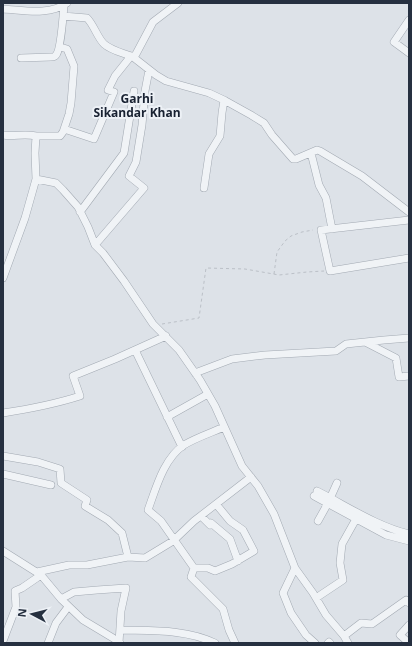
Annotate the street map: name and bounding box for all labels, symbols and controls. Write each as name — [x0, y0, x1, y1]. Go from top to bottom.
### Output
district label: Garhi Sikandar Khan — [93, 90, 181, 121]
north arrow — [12, 594, 52, 634]
text: N — [14, 607, 30, 618]

